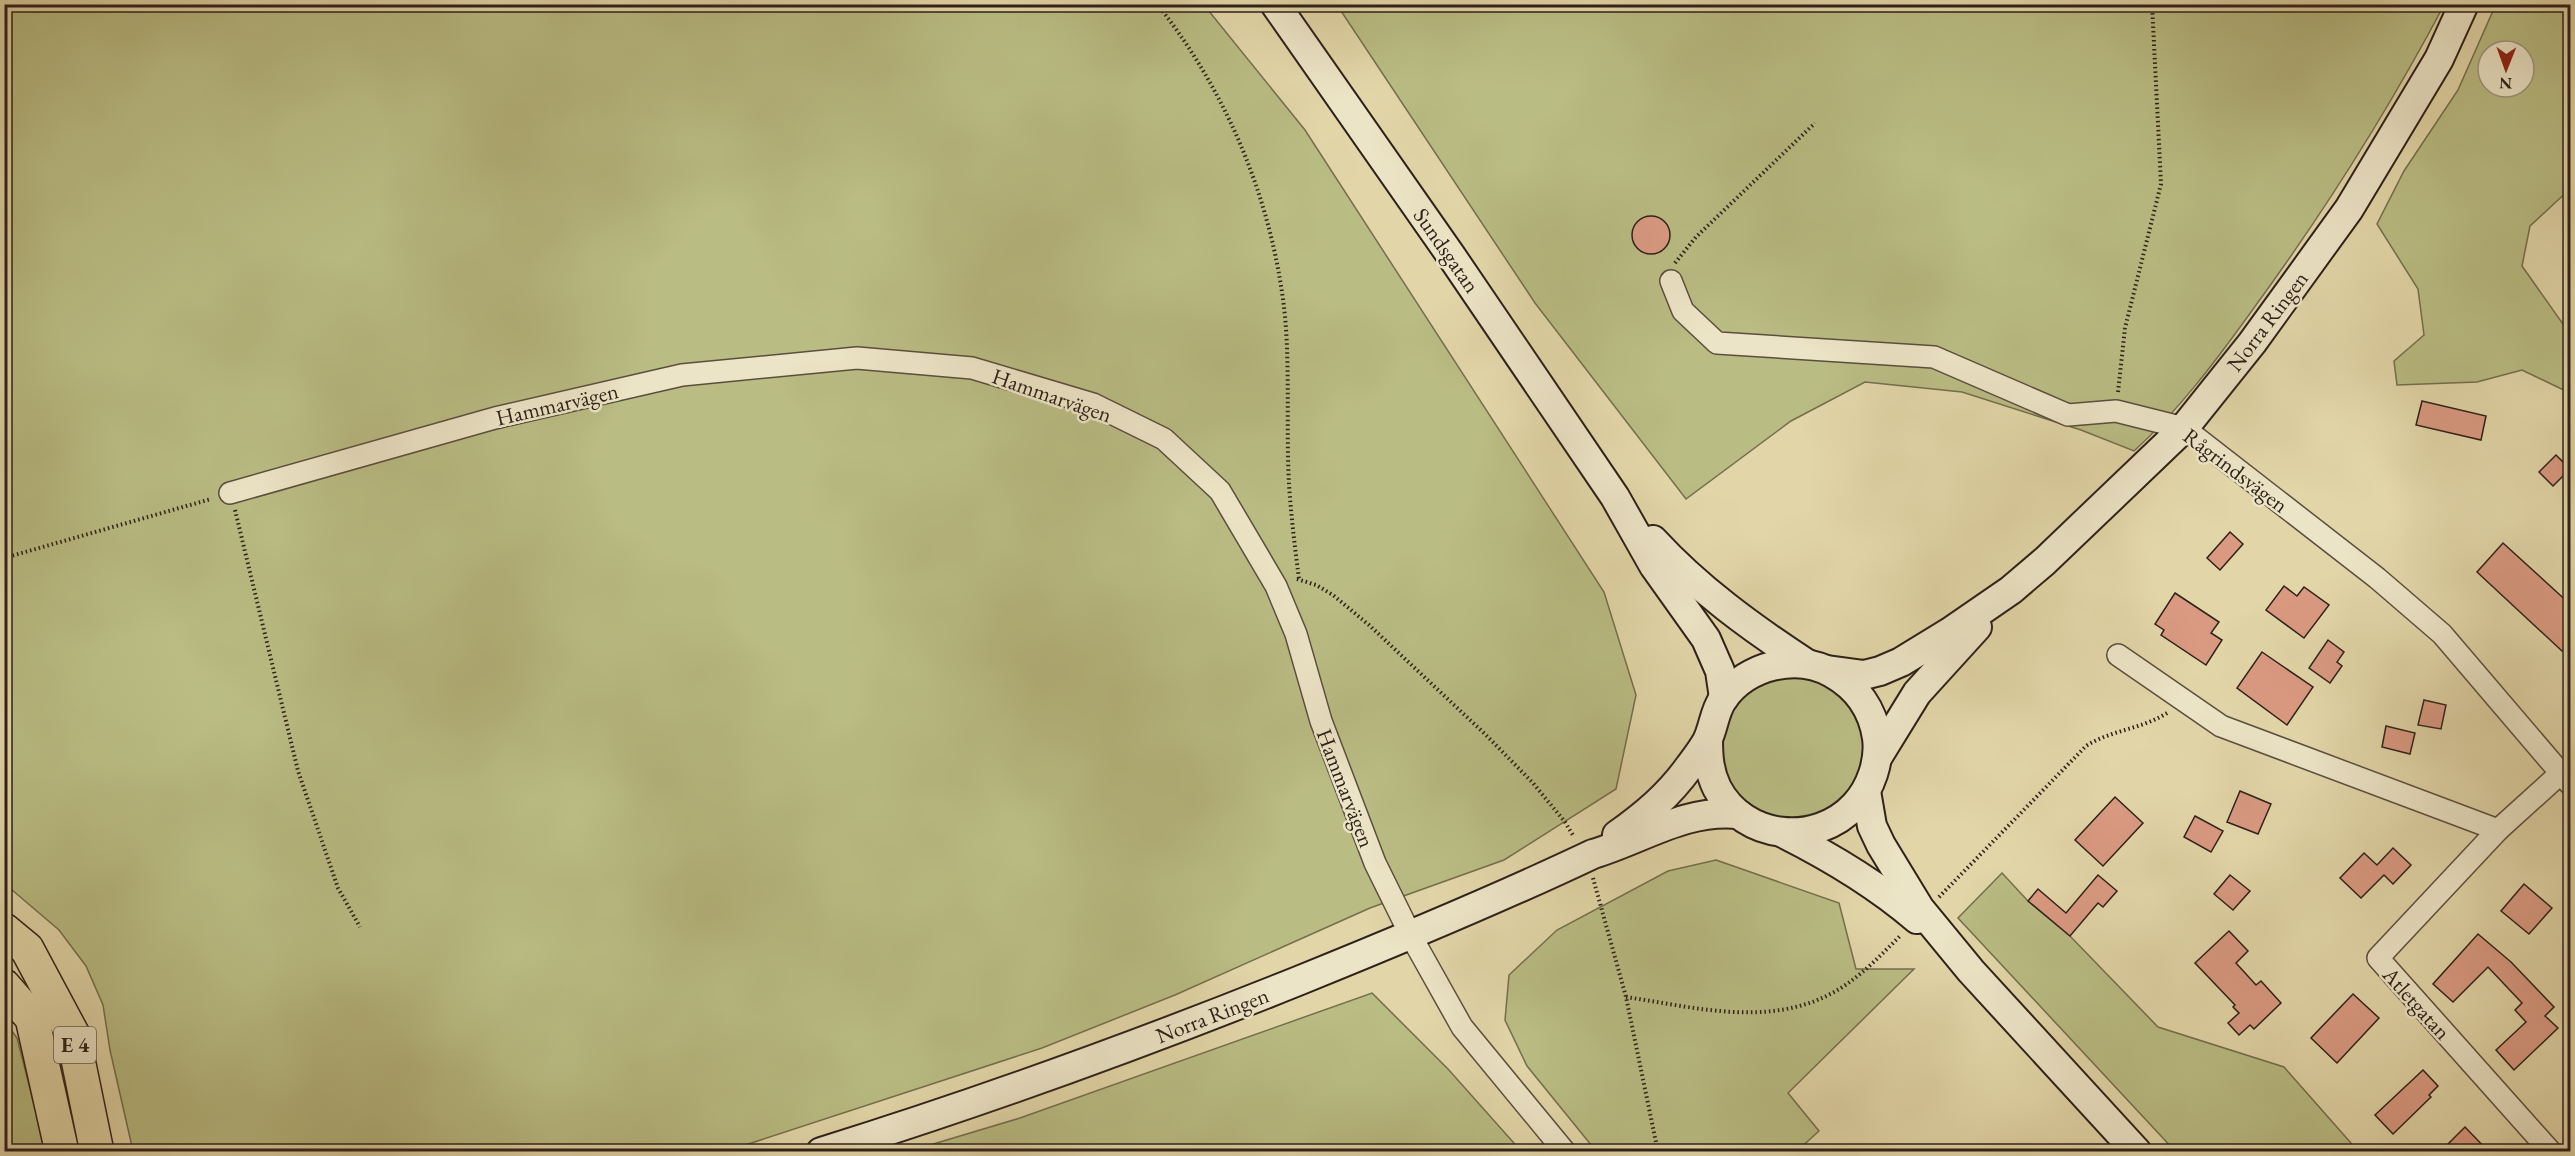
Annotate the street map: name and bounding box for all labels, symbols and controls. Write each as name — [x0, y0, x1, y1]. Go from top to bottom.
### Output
north arrow — [2476, 39, 2536, 99]
text: N — [2499, 73, 2512, 94]
street label: Sundsgatan — [1407, 202, 1487, 299]
street label: Norra Ringen — [2220, 265, 2315, 377]
street label: Hammarvägen — [988, 361, 1116, 430]
street label: Hammarvägen — [493, 376, 622, 433]
street label: Rågrindsvägen — [2177, 421, 2294, 520]
street label: Hammarvägen — [1310, 725, 1382, 852]
street label: Atletgatan — [2376, 960, 2457, 1046]
street label: Norra Ringen — [1152, 981, 1273, 1050]
road number: E 4 — [54, 1027, 96, 1063]

